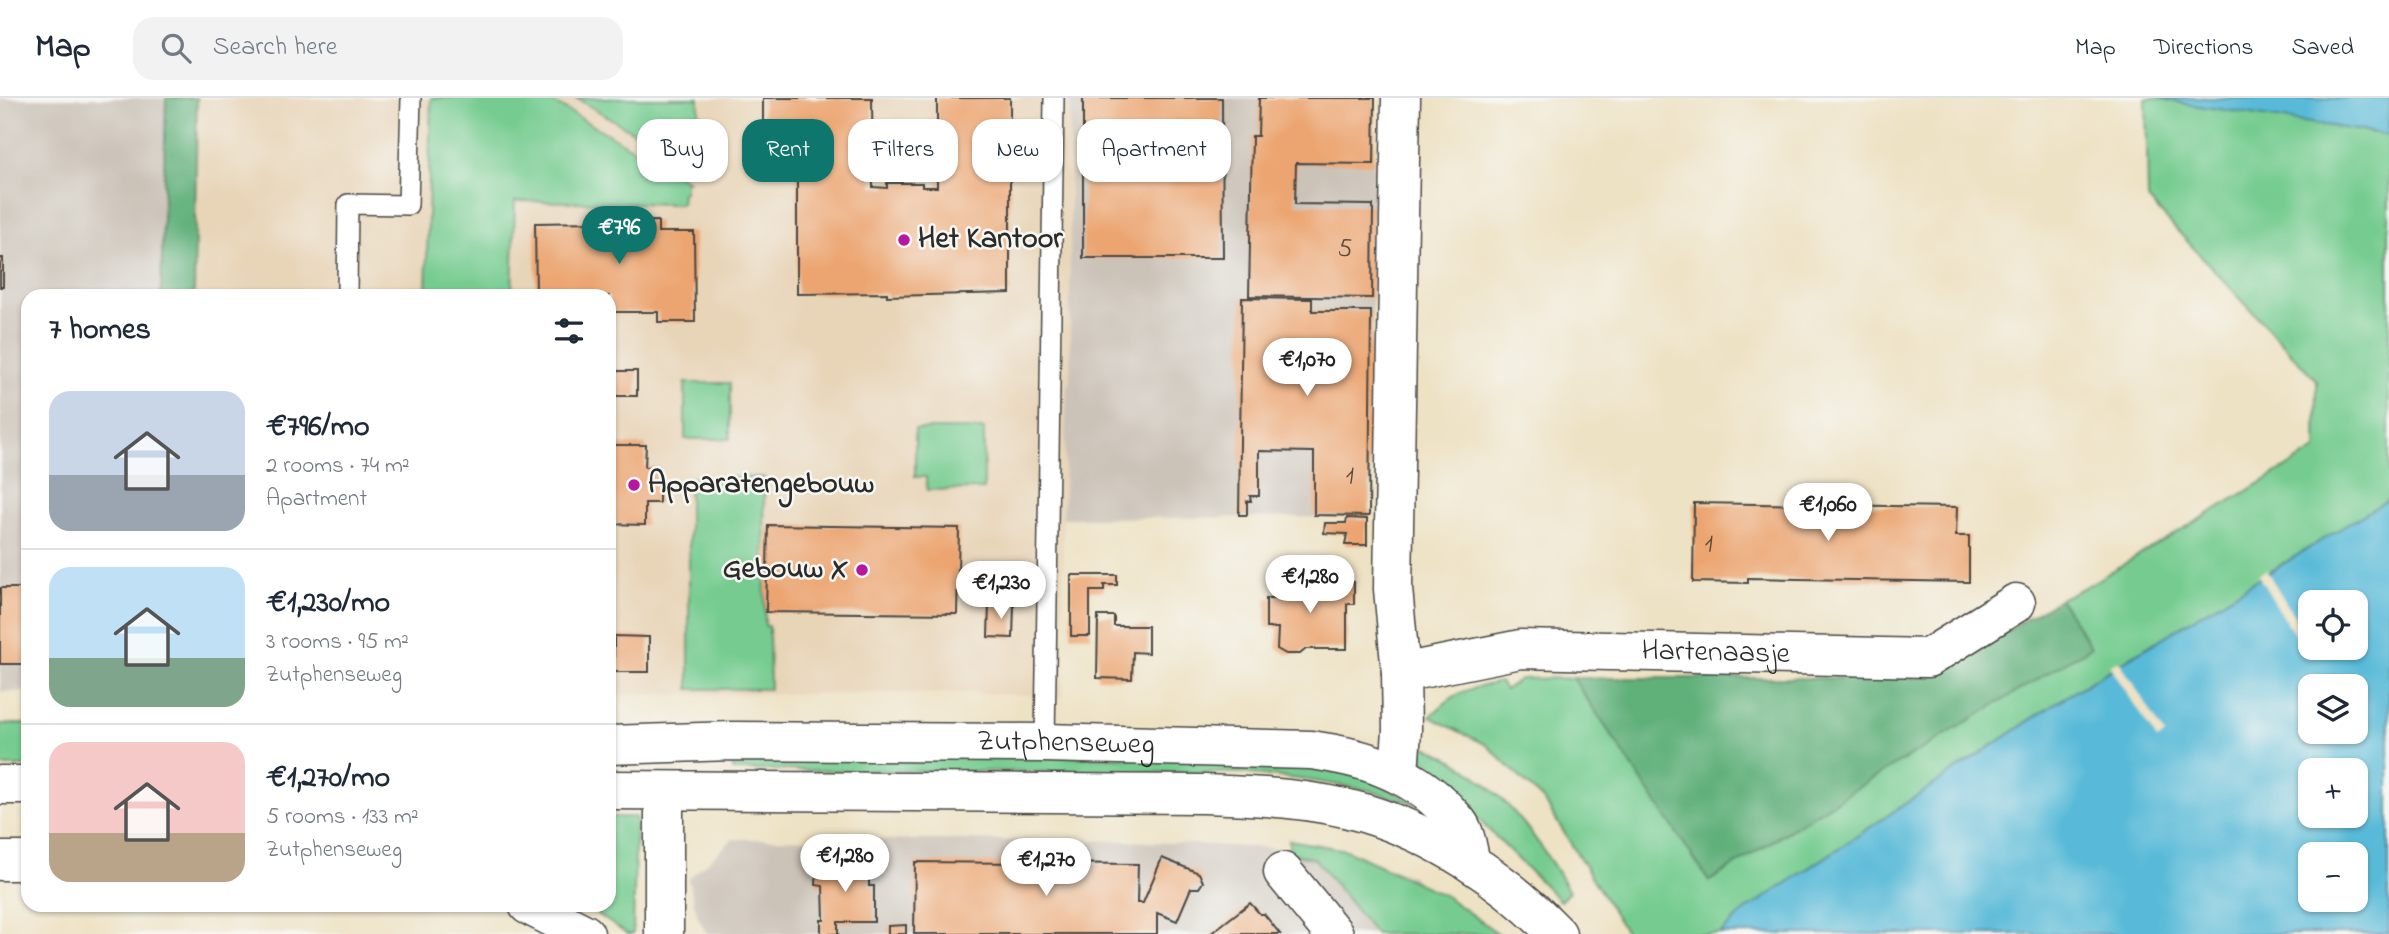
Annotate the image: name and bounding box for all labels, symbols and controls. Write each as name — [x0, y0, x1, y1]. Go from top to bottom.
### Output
search box — [133, 17, 623, 80]
text: Map — [35, 24, 91, 72]
icon: search — [157, 29, 195, 67]
text: Search here — [213, 29, 337, 67]
text: Map — [2075, 31, 2116, 66]
text: Directions — [2154, 31, 2253, 66]
text: Saved — [2291, 31, 2354, 66]
chip: Buy — [637, 119, 728, 182]
chip: Rent — [742, 119, 834, 182]
chip: Filters — [848, 119, 958, 182]
chip: New — [972, 119, 1063, 182]
chip: Apartment — [1077, 119, 1231, 182]
pin: €796 — [578, 206, 660, 266]
text: €796 — [598, 212, 640, 245]
place label: Het Kantoor — [918, 218, 1063, 262]
house number: 5 — [1338, 231, 1353, 269]
marker: Het Kantoor — [896, 232, 912, 248]
text: 7 homes — [49, 309, 151, 353]
icon: filters — [550, 312, 588, 350]
pin: €1,070 — [1250, 338, 1364, 398]
text: €1,070 — [1279, 344, 1335, 377]
text: €796/mo — [266, 406, 370, 450]
icon: home — [105, 419, 189, 503]
text: 2 rooms · 74 m² — [266, 450, 410, 483]
house number: 1 — [1346, 458, 1354, 496]
place label: Apparatengebouw — [648, 463, 874, 508]
marker: Apparatengebouw — [626, 477, 642, 493]
text: Apartment — [266, 483, 367, 516]
pin: €1,060 — [1771, 484, 1885, 543]
text: €1,060 — [1799, 489, 1857, 522]
house number: 1 — [1705, 526, 1713, 564]
place label: Gebouw X — [723, 548, 849, 592]
pin: €1,280 — [1253, 556, 1367, 615]
pin: €1,230 — [944, 561, 1058, 621]
text: €1,280 — [1281, 561, 1339, 594]
marker: Gebouw X — [854, 562, 870, 578]
text: €1,230 — [972, 567, 1030, 600]
text: €1,230/mo — [266, 582, 390, 626]
map controls — [2298, 590, 2368, 912]
button: locate — [2298, 590, 2368, 660]
icon: home — [105, 595, 189, 679]
text: 3 rooms · 95 m² — [266, 626, 409, 659]
street label: Hartenaasje — [1641, 630, 1791, 677]
text: Zutphenseweg — [266, 659, 402, 692]
button: layers — [2298, 674, 2368, 744]
street label: Zutphenseweg — [977, 721, 1155, 768]
text: €1,270/mo — [266, 757, 390, 801]
button: + — [2298, 758, 2368, 828]
icon: home — [105, 770, 189, 854]
text: 5 rooms · 133 m² — [266, 801, 419, 834]
text: Zutphenseweg — [266, 834, 402, 867]
pin: €1,280 — [788, 834, 902, 894]
pin: €1,270 — [989, 838, 1103, 898]
text: €1,280 — [816, 840, 874, 873]
button: − — [2298, 842, 2368, 912]
text: €1,270 — [1017, 844, 1075, 877]

